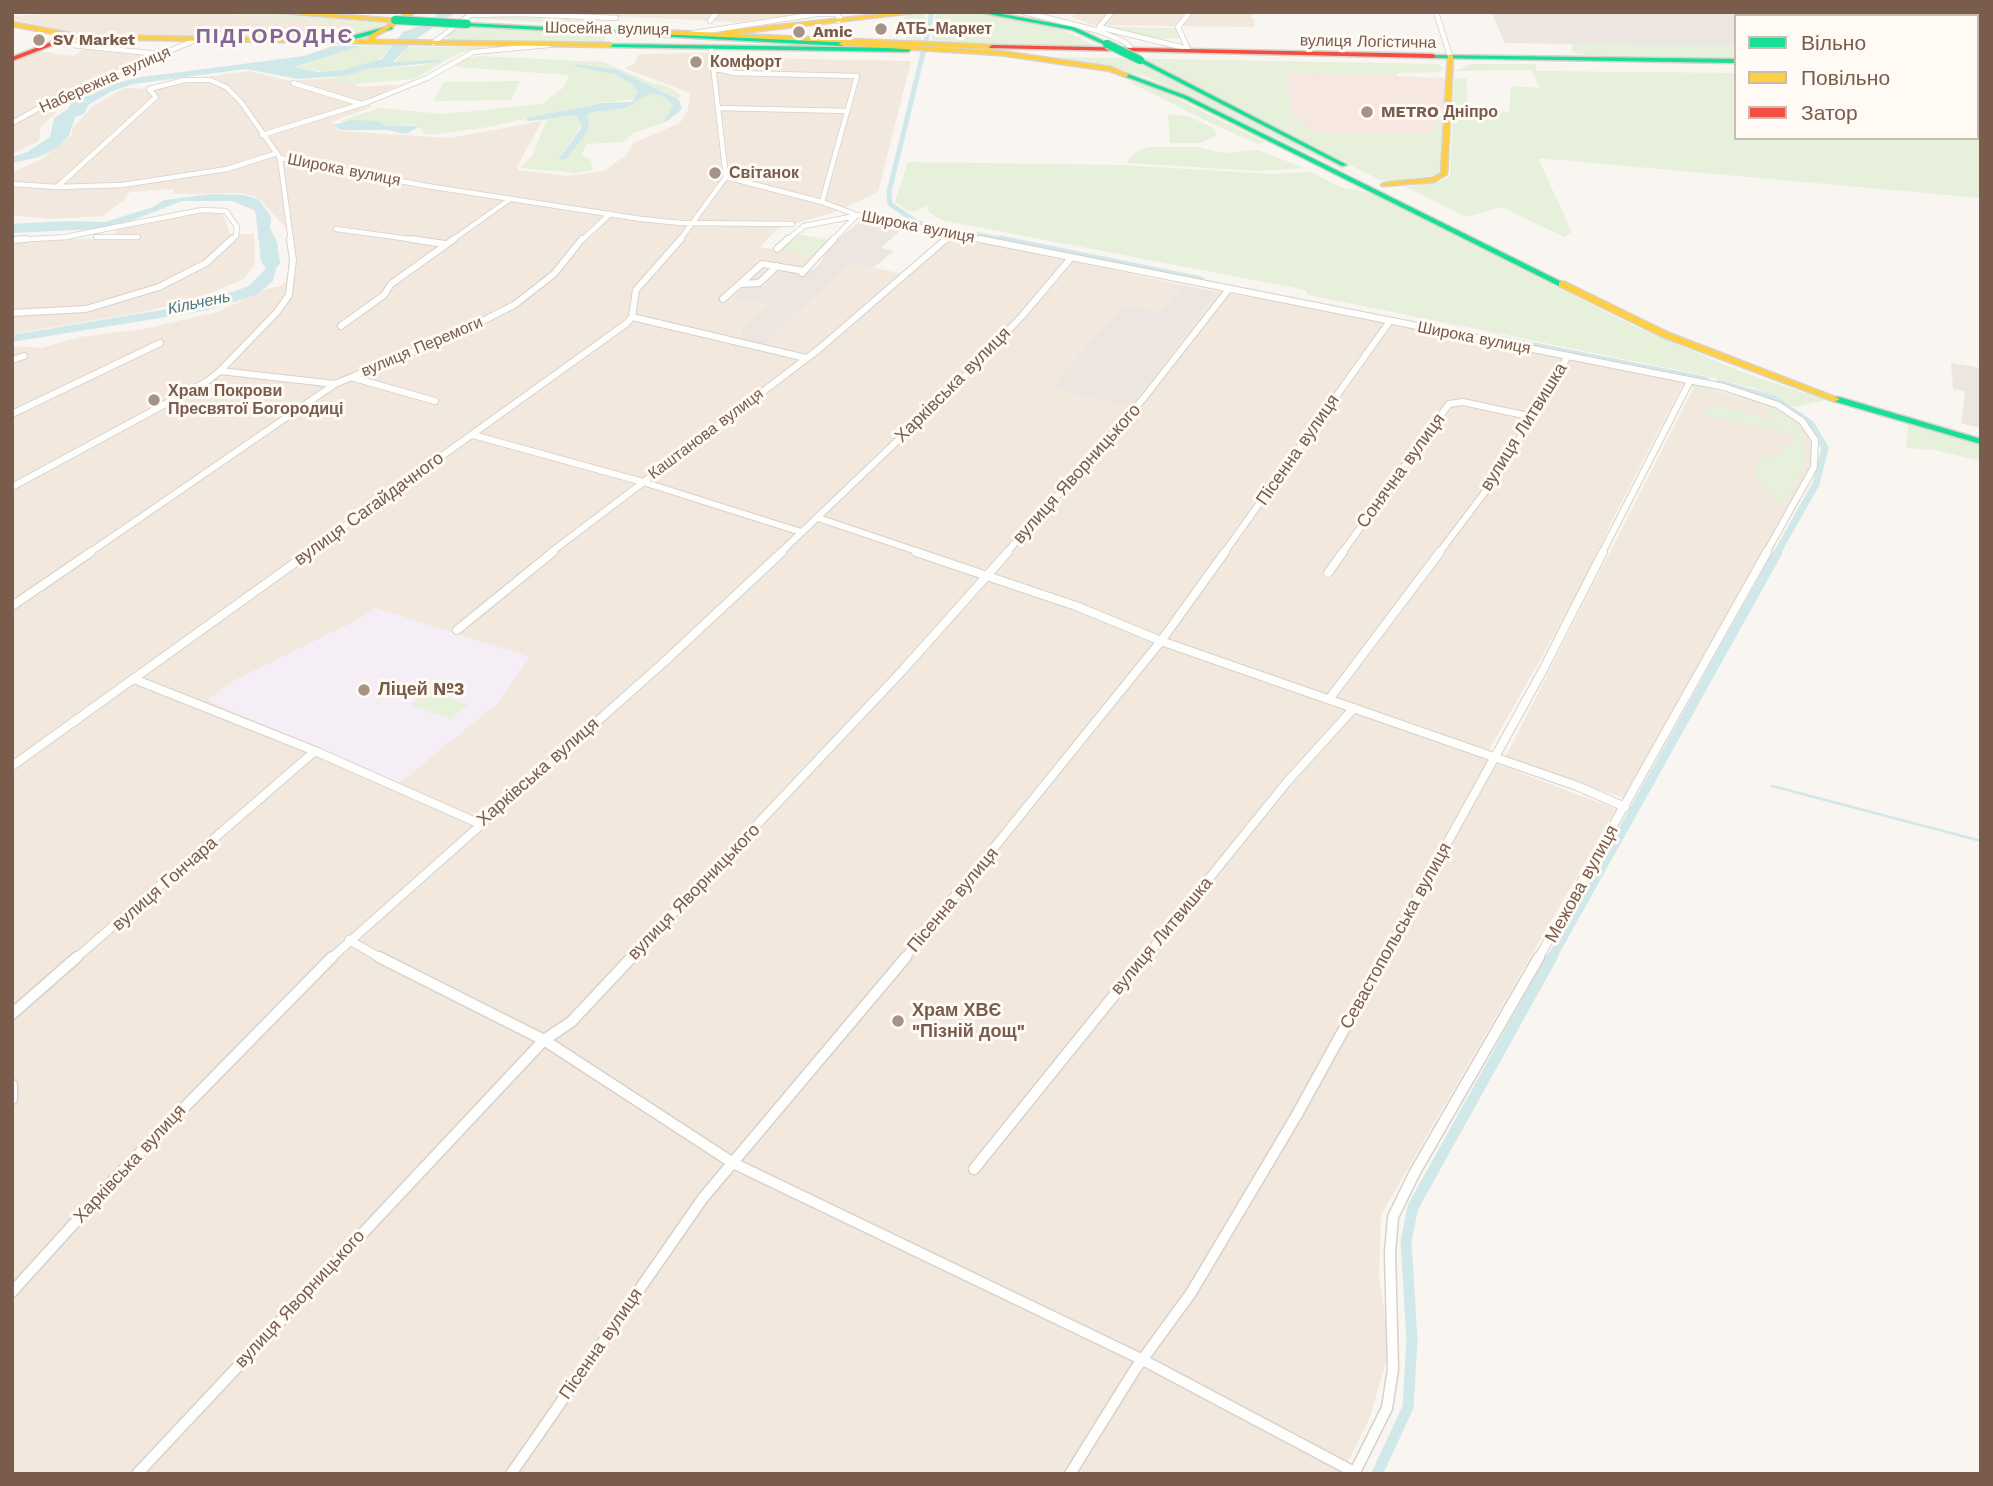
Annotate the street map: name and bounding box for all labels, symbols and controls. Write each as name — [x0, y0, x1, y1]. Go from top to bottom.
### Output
legend — [1734, 14, 1979, 140]
street label: Шосейна вулиця — [545, 18, 669, 40]
place label: АТБ-Маркет — [895, 19, 992, 39]
marker: АТБ-Маркет — [873, 21, 889, 37]
place label: Amic — [813, 22, 853, 42]
district label: ПІДГОРОДНЄ — [197, 24, 353, 50]
marker: Amic — [791, 24, 807, 40]
place label: SV Market — [53, 30, 135, 50]
text: Вільно — [1801, 30, 1866, 55]
street label: вулиця Логістична — [1300, 31, 1436, 53]
marker: SV Market — [31, 32, 47, 48]
street label: Набережна вулиця — [36, 42, 174, 118]
place label: Комфорт — [710, 52, 782, 72]
marker: Комфорт — [688, 54, 704, 70]
text: Повільно — [1801, 65, 1890, 90]
text: Затор — [1801, 100, 1858, 125]
place label: METRO Дніпро — [1381, 102, 1498, 122]
marker: METRO Дніпро — [1359, 104, 1375, 120]
street label: Широка вулиця — [286, 150, 402, 190]
place label: Світанок — [729, 163, 799, 183]
marker: Світанок — [707, 165, 723, 181]
street label: Широка вулиця — [860, 207, 976, 247]
water label: Кільчень — [166, 287, 232, 319]
street label: вулиця Перемоги — [358, 313, 486, 381]
street label: Широка вулиця — [1416, 318, 1532, 358]
street label: Харківська вулиця — [891, 323, 1015, 447]
street label: вулиця Литвишка — [1476, 359, 1572, 495]
place label: Храм Покрови Пресвятої Богородиці — [168, 381, 343, 419]
street label: Каштанова вулиця — [645, 384, 767, 484]
street label: Пісенна вулиця — [1252, 390, 1344, 510]
marker: Храм Покрови Пресвятої Богородиці — [146, 392, 162, 408]
street label: вулиця Яворницького — [1008, 400, 1146, 548]
street label: Сонячна вулиця — [1352, 409, 1450, 533]
street label: вулиця Сагайдачного — [290, 447, 448, 571]
place label: Ліцей №3 — [378, 679, 465, 701]
marker: Ліцей №3 — [356, 682, 372, 698]
street label: Харківська вулиця — [473, 713, 603, 831]
street label: вулиця Яворницького — [623, 819, 765, 965]
street label: Межова вулиця — [1541, 821, 1623, 947]
street label: вулиця Гончара — [108, 832, 222, 936]
street label: Севастопольська вулиця — [1336, 839, 1456, 1033]
street label: Пісенна вулиця — [903, 843, 1003, 957]
street label: вулиця Литвишка — [1106, 873, 1218, 999]
place label: Храм ХВЄ "Пізній дощ" — [912, 1000, 1025, 1042]
marker: Храм ХВЄ "Пізній дощ" — [890, 1013, 906, 1029]
street label: Харківська вулиця — [69, 1100, 191, 1228]
street label: вулиця Яворницького — [230, 1225, 370, 1373]
street label: Пісенна вулиця — [555, 1284, 647, 1404]

